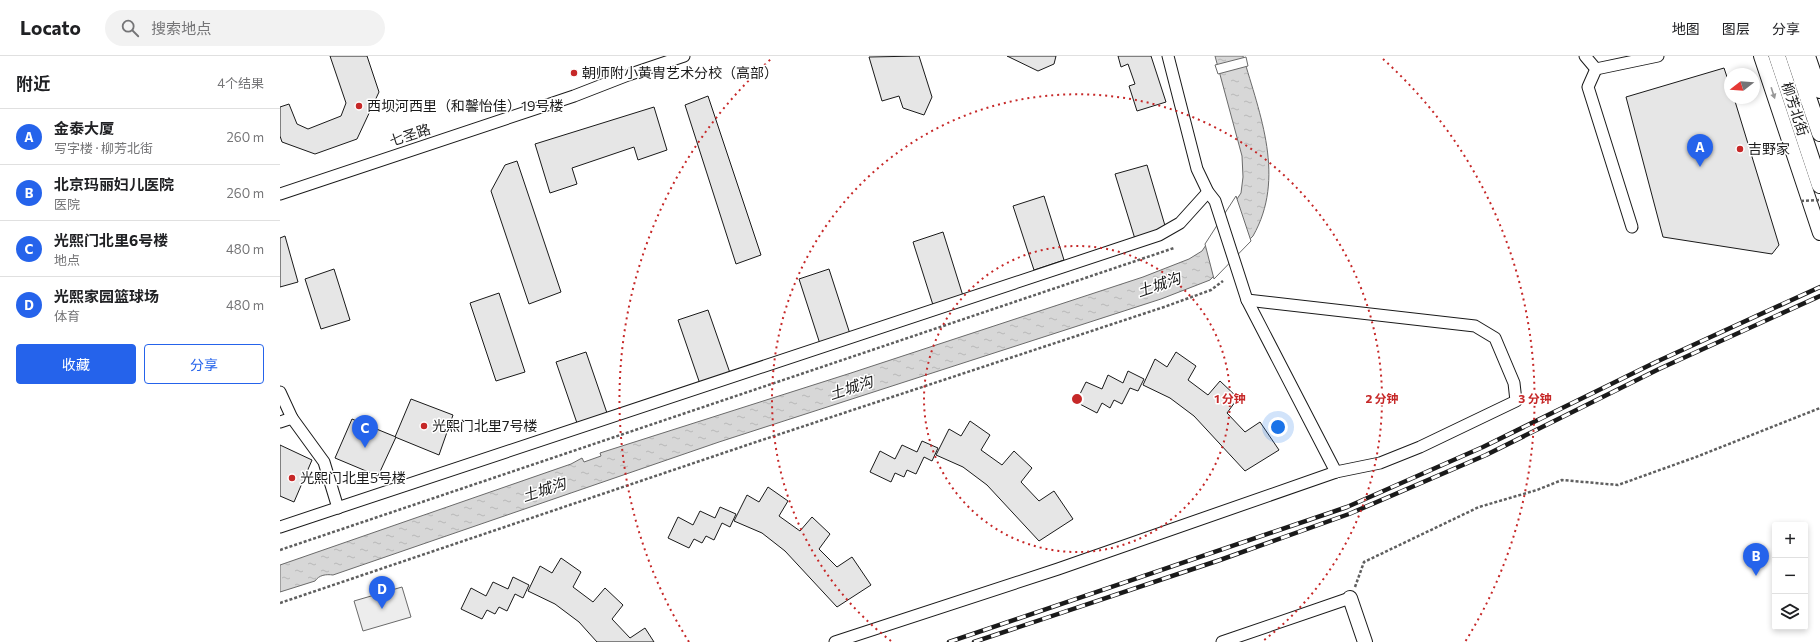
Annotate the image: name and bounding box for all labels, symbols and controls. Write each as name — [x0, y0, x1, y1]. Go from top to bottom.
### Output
search box — [105, 10, 385, 46]
text: Locato — [20, 16, 81, 39]
icon: search — [119, 17, 141, 39]
text: 搜索地点 — [151, 19, 211, 37]
text: 地图 — [1672, 20, 1700, 37]
text: 图层 — [1722, 20, 1750, 37]
text: 分享 — [1772, 20, 1800, 37]
place label: 朝师附小黄胄艺术分校（高部） — [582, 64, 778, 81]
marker: 朝师附小黄胄艺术分校（高部） — [569, 68, 579, 78]
north arrow — [1724, 68, 1760, 104]
text: 附近 — [16, 73, 50, 94]
text: 4个结果 — [217, 75, 264, 91]
street label: 柳芳北街 — [1779, 80, 1812, 138]
one-way arrow — [1771, 87, 1777, 99]
place label: 西坝河西里（和馨怡佳）19号楼 — [367, 97, 563, 114]
marker: 西坝河西里（和馨怡佳）19号楼 — [354, 101, 364, 111]
text: 金泰大厦 — [54, 119, 114, 137]
street label: 七圣路 — [387, 120, 432, 149]
text: A — [24, 129, 34, 145]
text: 260 m — [227, 129, 264, 145]
pin: A — [1687, 134, 1713, 167]
text: 写字楼 · 柳芳北街 — [54, 140, 153, 156]
place label: 吉野家 — [1748, 140, 1790, 157]
marker: 吉野家 — [1735, 144, 1745, 154]
text: 北京玛丽妇儿医院 — [54, 175, 174, 193]
text: B — [25, 185, 33, 201]
text: 260 m — [227, 185, 264, 201]
text: 医院 — [54, 196, 80, 212]
text: 光熙门北里6号楼 — [54, 231, 168, 249]
text: C — [25, 241, 33, 257]
text: 480 m — [226, 241, 264, 257]
text: 地点 — [54, 252, 80, 268]
water label: 土城沟 — [1134, 268, 1185, 300]
text: 光熙家园篮球场 — [54, 287, 159, 305]
text: D — [24, 297, 34, 313]
text: 480 m — [226, 297, 264, 313]
text: 体育 — [54, 308, 80, 324]
button: 收藏 — [16, 344, 136, 384]
button: 分享 — [144, 344, 264, 384]
water label: 土城沟 — [827, 371, 877, 403]
text: 1 分钟 — [1214, 391, 1246, 405]
text: 2 分钟 — [1365, 391, 1399, 405]
text: 3 分钟 — [1518, 391, 1552, 405]
centre of rings — [1070, 392, 1084, 406]
pin: C — [352, 415, 378, 448]
place label: 光熙门北里7号楼 — [432, 417, 537, 434]
your location — [1268, 417, 1288, 437]
marker: 光熙门北里7号楼 — [419, 421, 429, 431]
place label: 光熙门北里5号楼 — [300, 469, 406, 486]
marker: 光熙门北里5号楼 — [287, 473, 297, 483]
water label: 土城沟 — [520, 473, 570, 505]
map controls — [1772, 522, 1808, 630]
button: + — [1772, 522, 1808, 558]
pin: B — [1743, 543, 1769, 576]
button: − — [1772, 558, 1808, 594]
pin: D — [369, 576, 395, 609]
button: layers — [1772, 594, 1808, 630]

